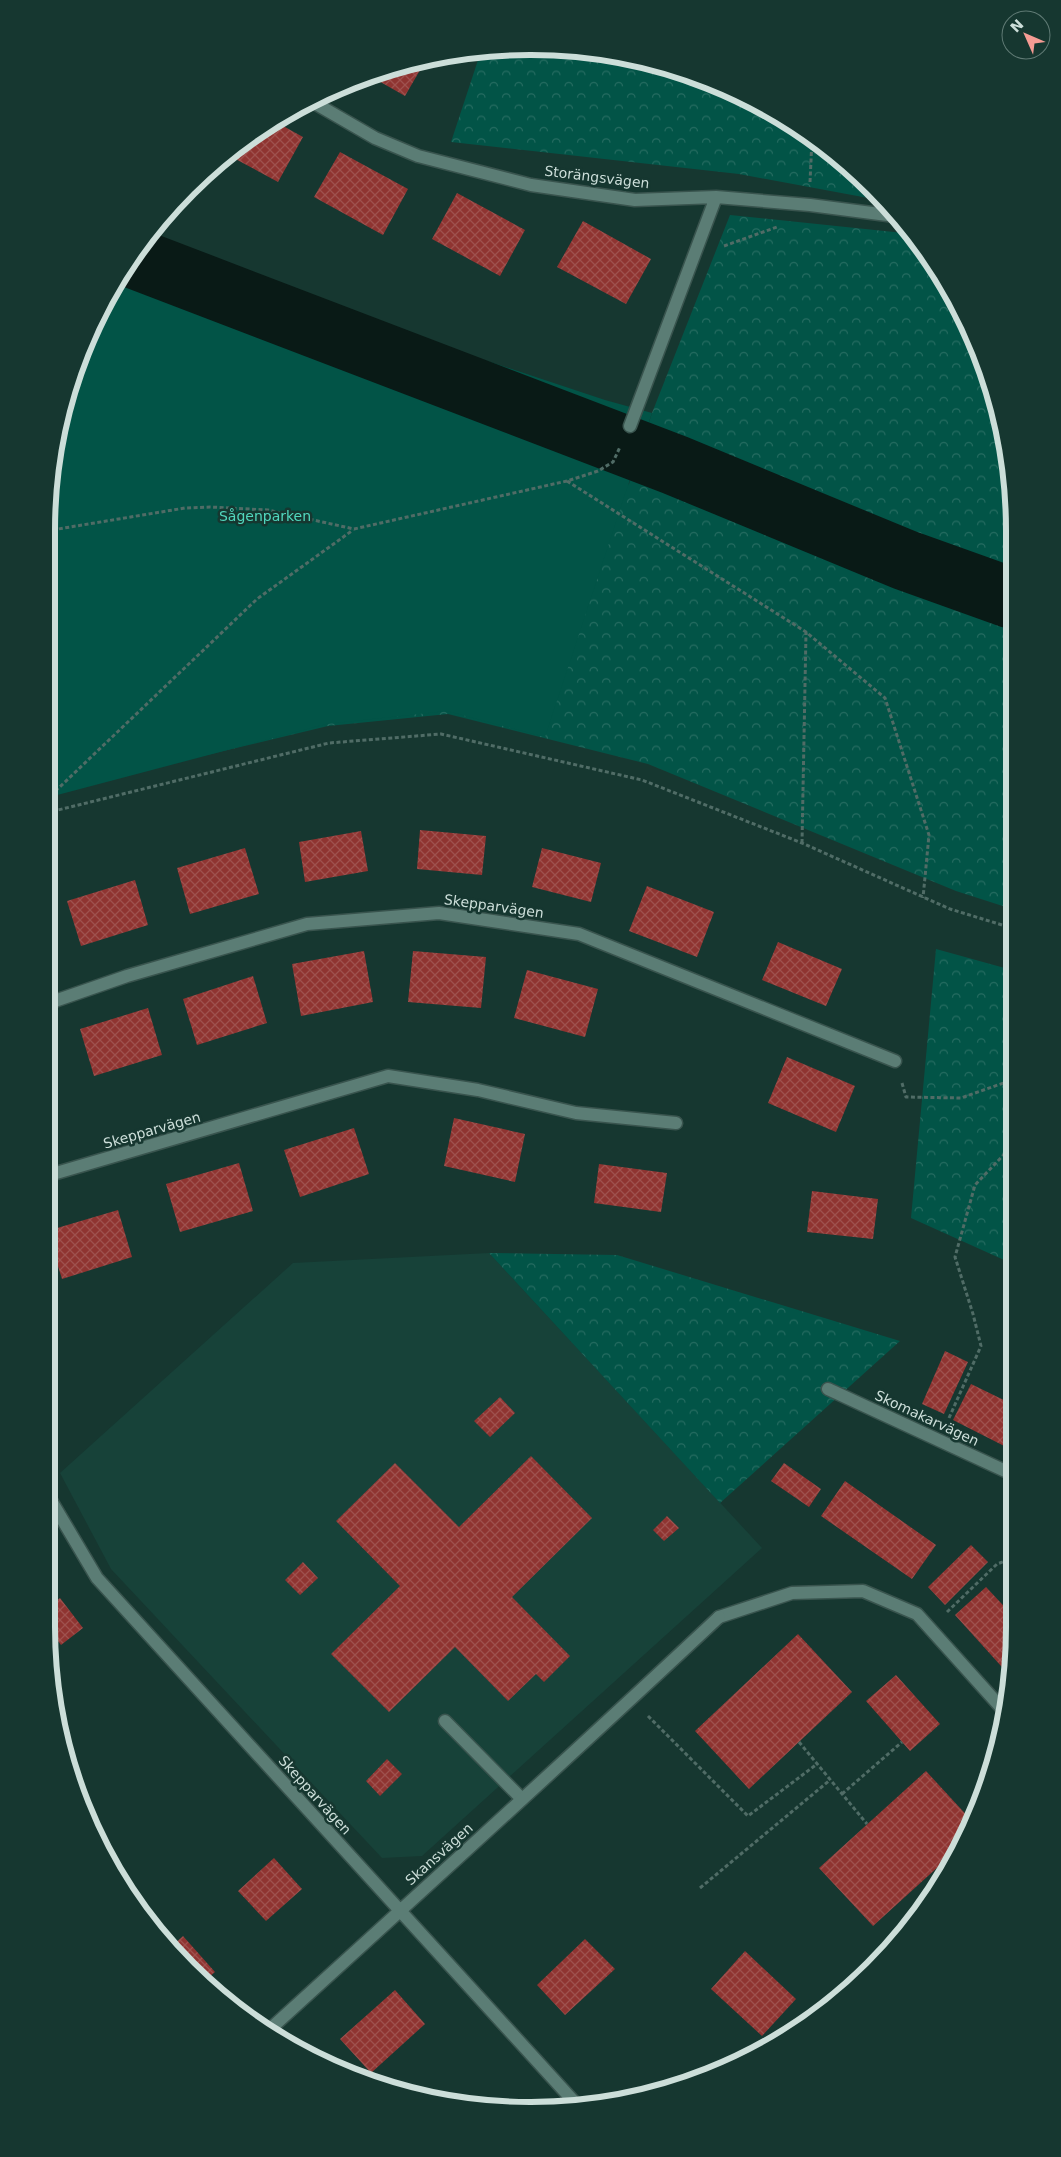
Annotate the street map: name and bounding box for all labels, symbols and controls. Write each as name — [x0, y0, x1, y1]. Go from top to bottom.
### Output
north arrow — [1001, 10, 1051, 60]
text: N — [1007, 16, 1027, 36]
street label: Storängsvägen — [544, 163, 650, 191]
park label: Sågenparken — [219, 508, 311, 524]
street label: Skepparvägen — [443, 891, 545, 921]
street label: Skepparvägen — [102, 1108, 202, 1152]
street label: Skomakarvägen — [873, 1387, 981, 1449]
street label: Skepparvägen — [275, 1752, 355, 1838]
street label: Skansvägen — [402, 1820, 476, 1888]

